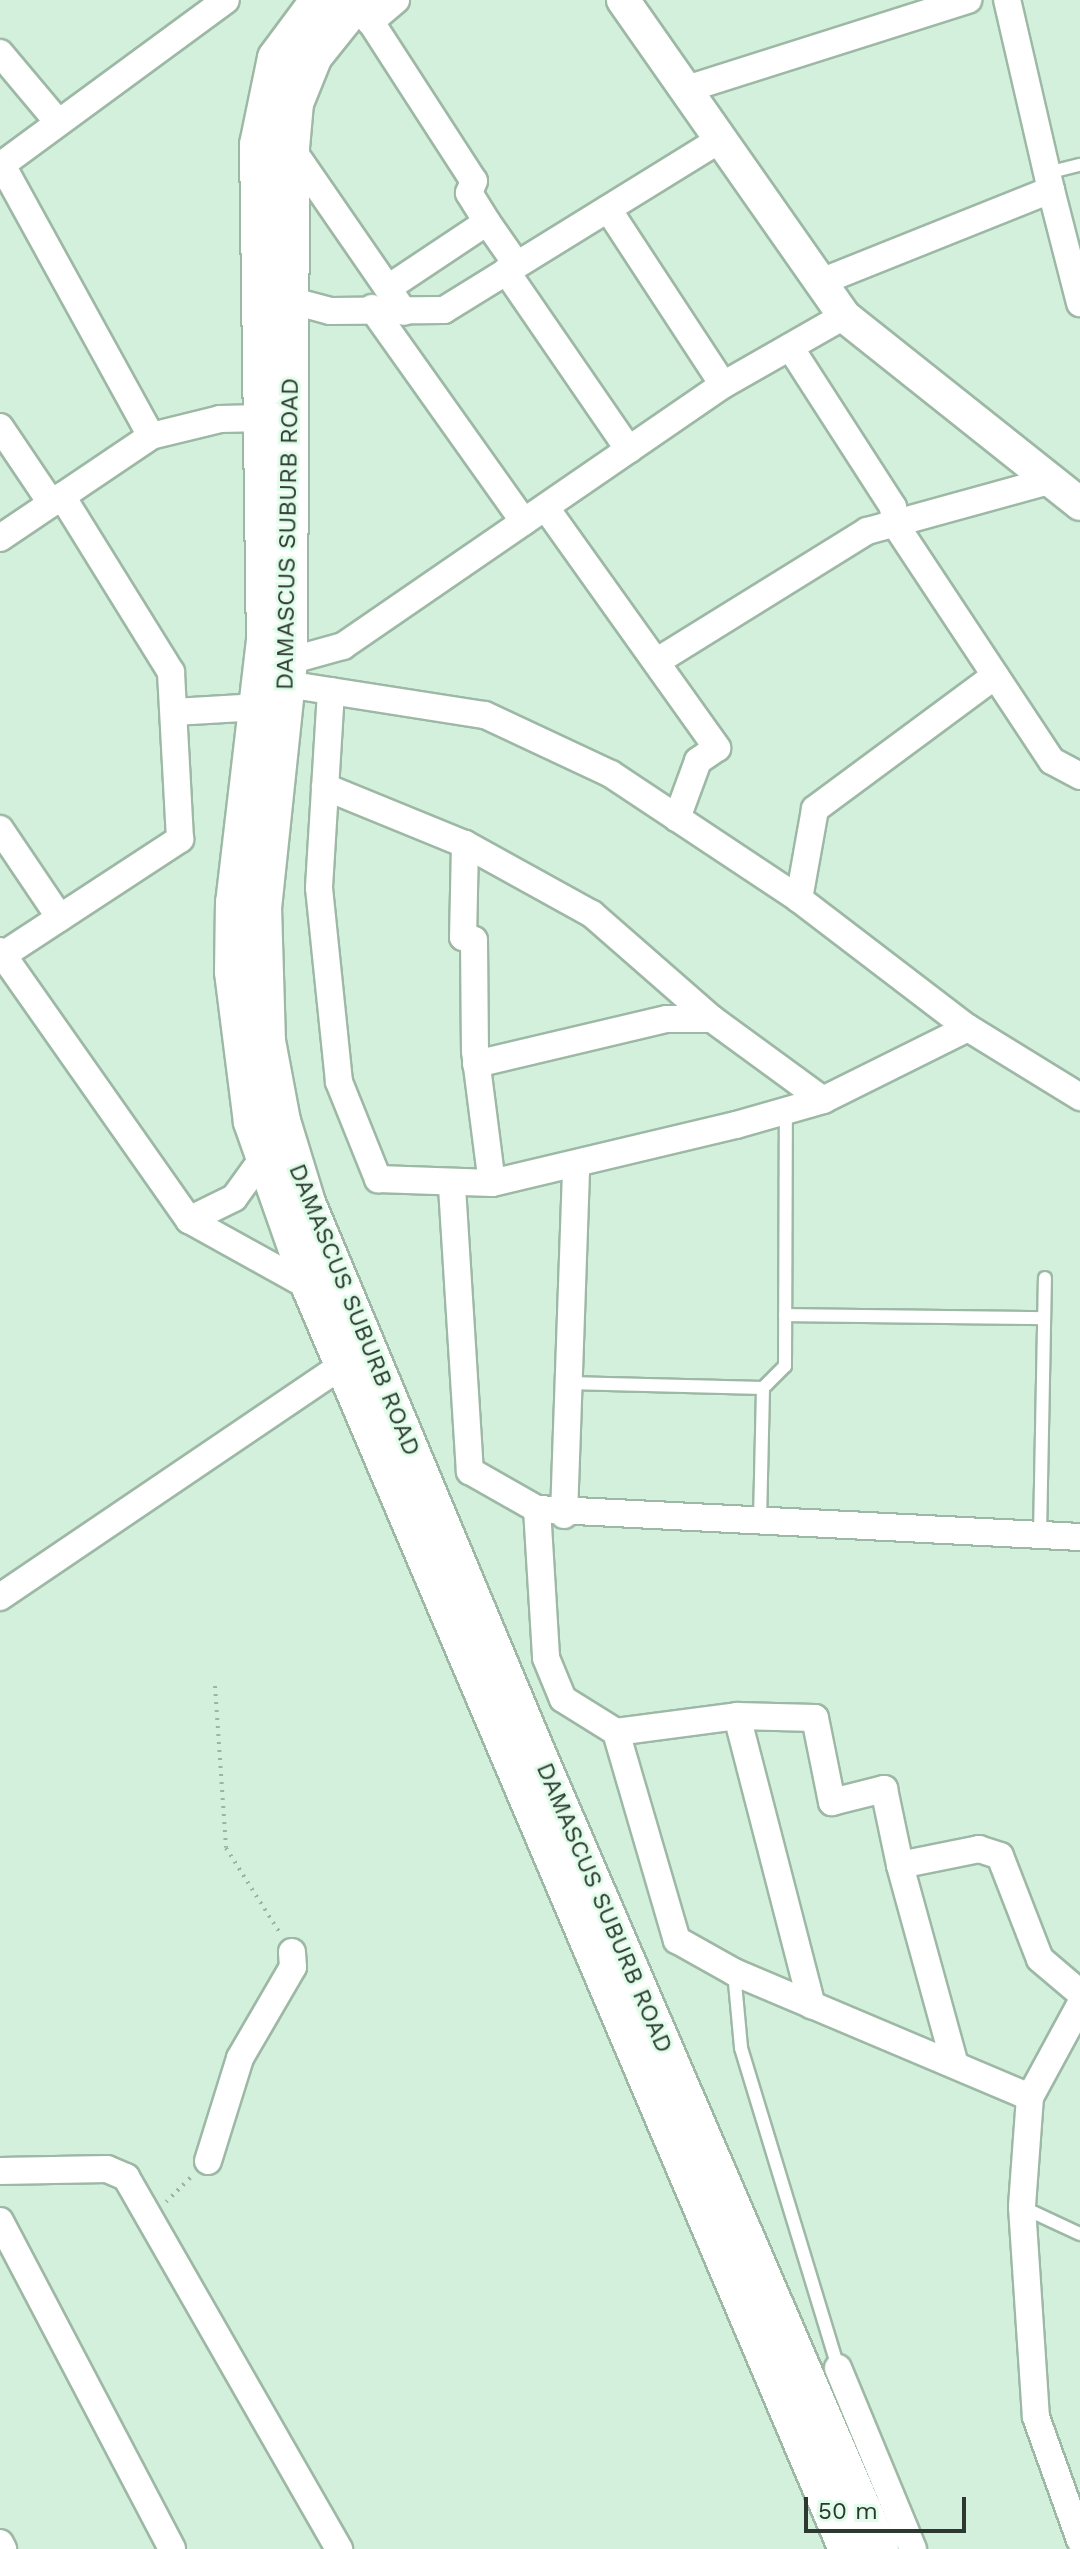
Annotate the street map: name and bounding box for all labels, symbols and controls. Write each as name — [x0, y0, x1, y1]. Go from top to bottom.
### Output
street label: DAMASCUS SUBURB ROAD — [271, 378, 305, 690]
street label: DAMASCUS SUBURB ROAD — [282, 1160, 426, 1460]
street label: DAMASCUS SUBURB ROAD — [530, 1759, 678, 2057]
scale bar — [808, 2481, 970, 2531]
text: 50 m — [818, 2497, 878, 2525]

